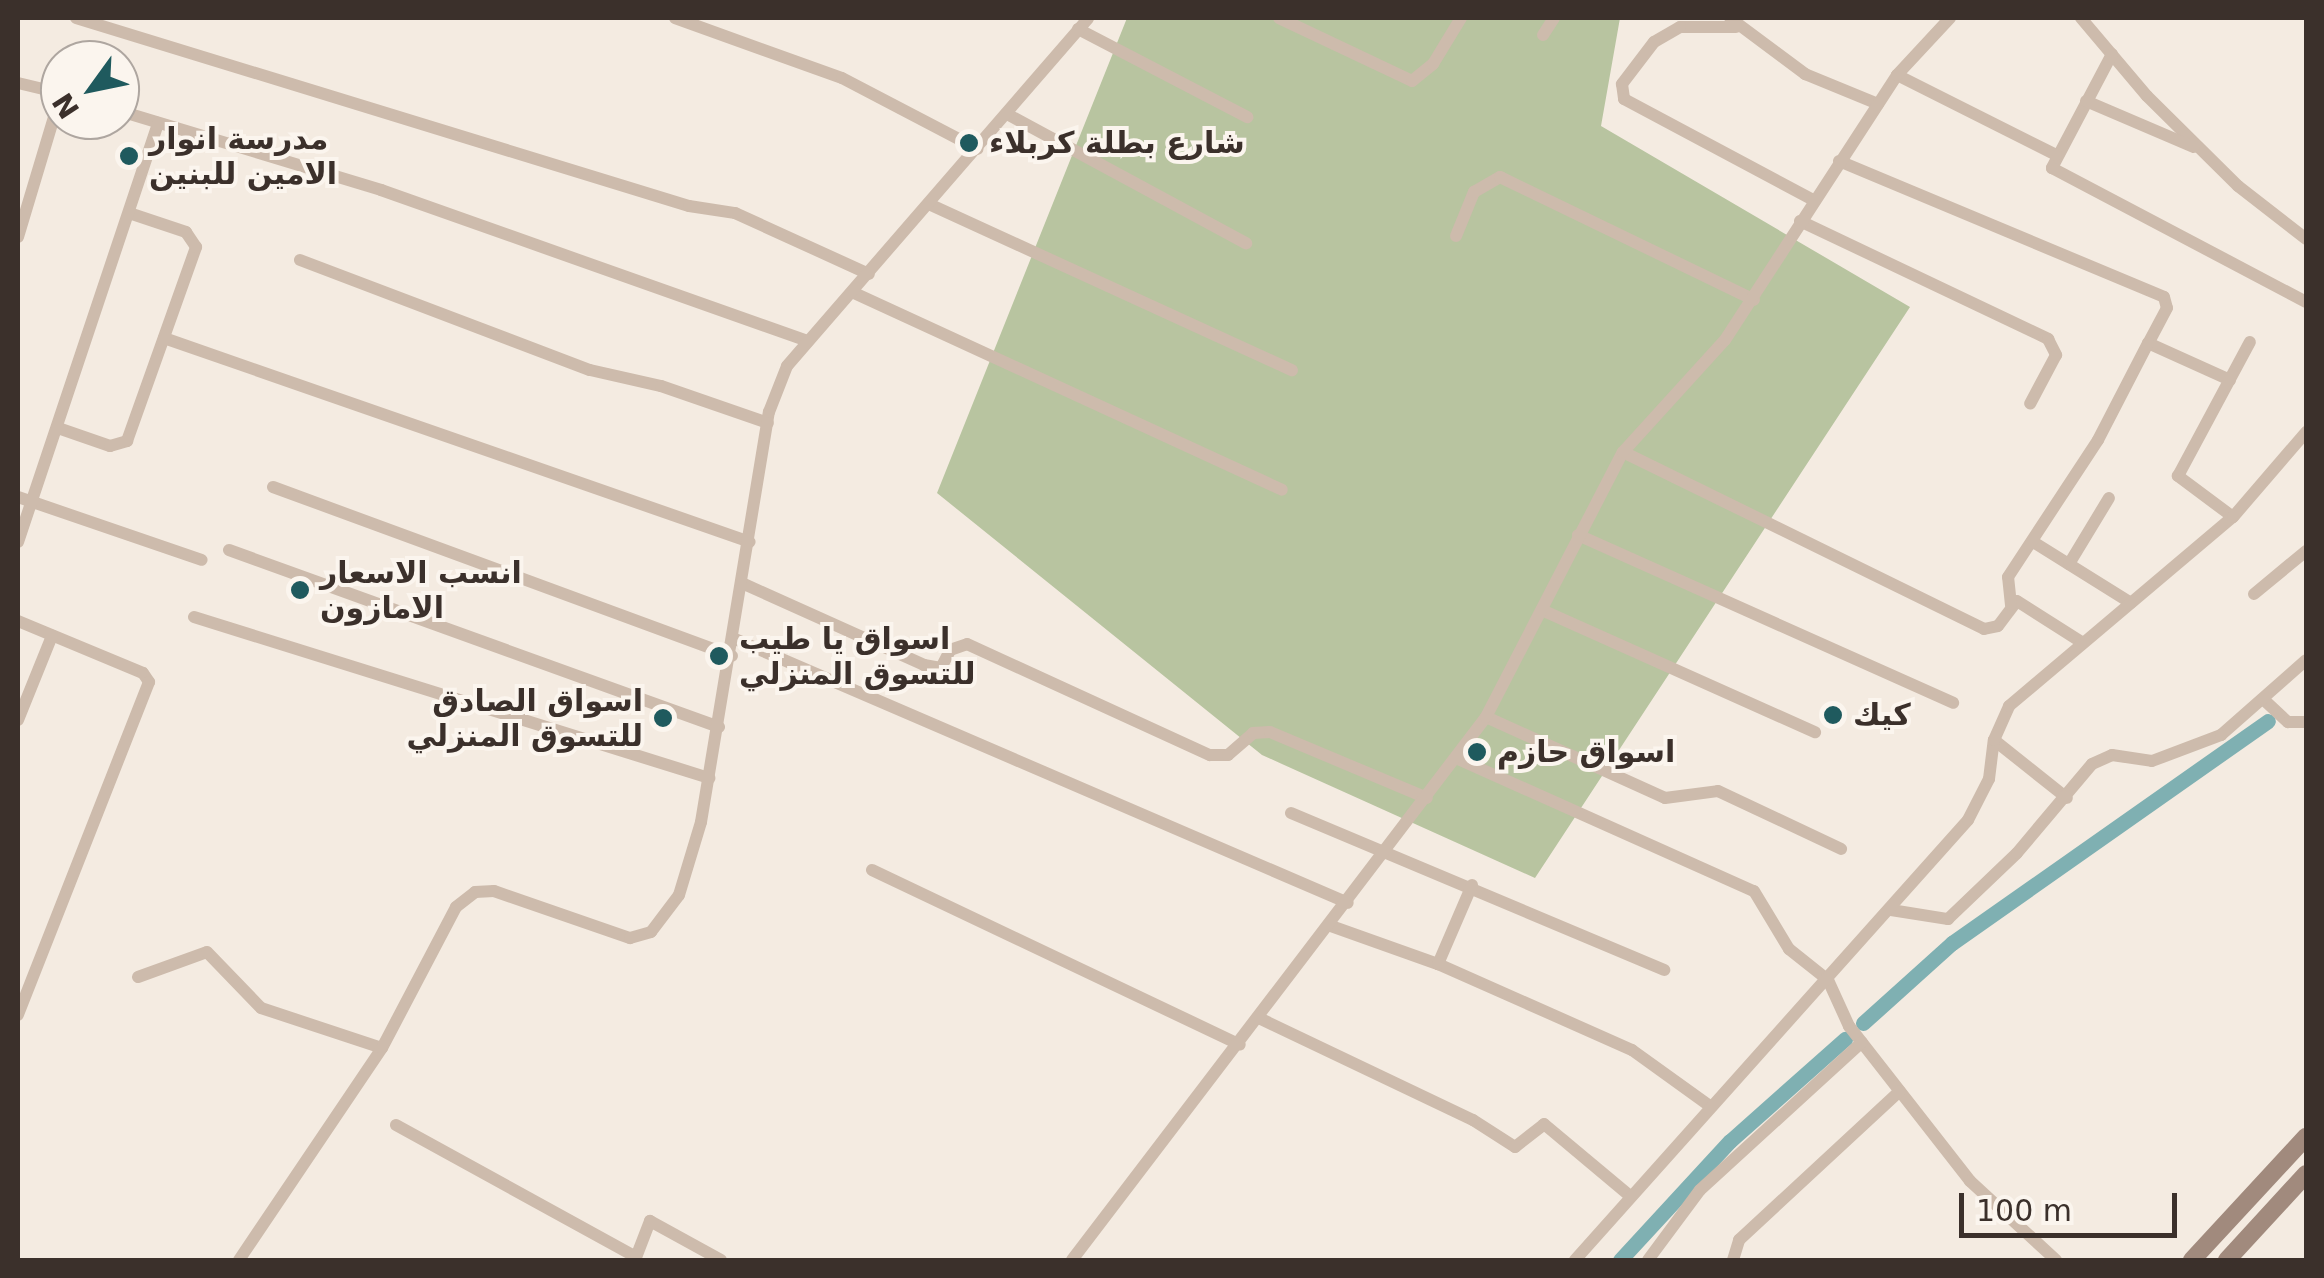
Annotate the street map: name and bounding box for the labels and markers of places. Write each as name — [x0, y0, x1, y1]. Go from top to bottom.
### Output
place label: مدرسة انوار الامين للبنين — [149, 121, 337, 192]
place label: شارع بطلة كربلاء — [989, 125, 1245, 161]
marker: شارع بطلة كربلاء — [958, 132, 980, 154]
marker: مدرسة انوار الامين للبنين — [118, 145, 140, 167]
place label: انسب الاسعار الامازون — [320, 555, 522, 626]
marker: انسب الاسعار الامازون — [289, 579, 311, 601]
place label: اسواق يا طيب للتسوق المنزلي — [739, 621, 976, 692]
marker: اسواق يا طيب للتسوق المنزلي — [708, 645, 730, 667]
place label: اسواق الصادق للتسوق المنزلي — [406, 683, 643, 754]
place label: كيك — [1853, 697, 1911, 733]
marker: كيك — [1822, 704, 1844, 726]
marker: اسواق الصادق للتسوق المنزلي — [652, 707, 674, 729]
place label: اسواق حازم — [1497, 734, 1675, 770]
marker: اسواق حازم — [1466, 741, 1488, 763]

